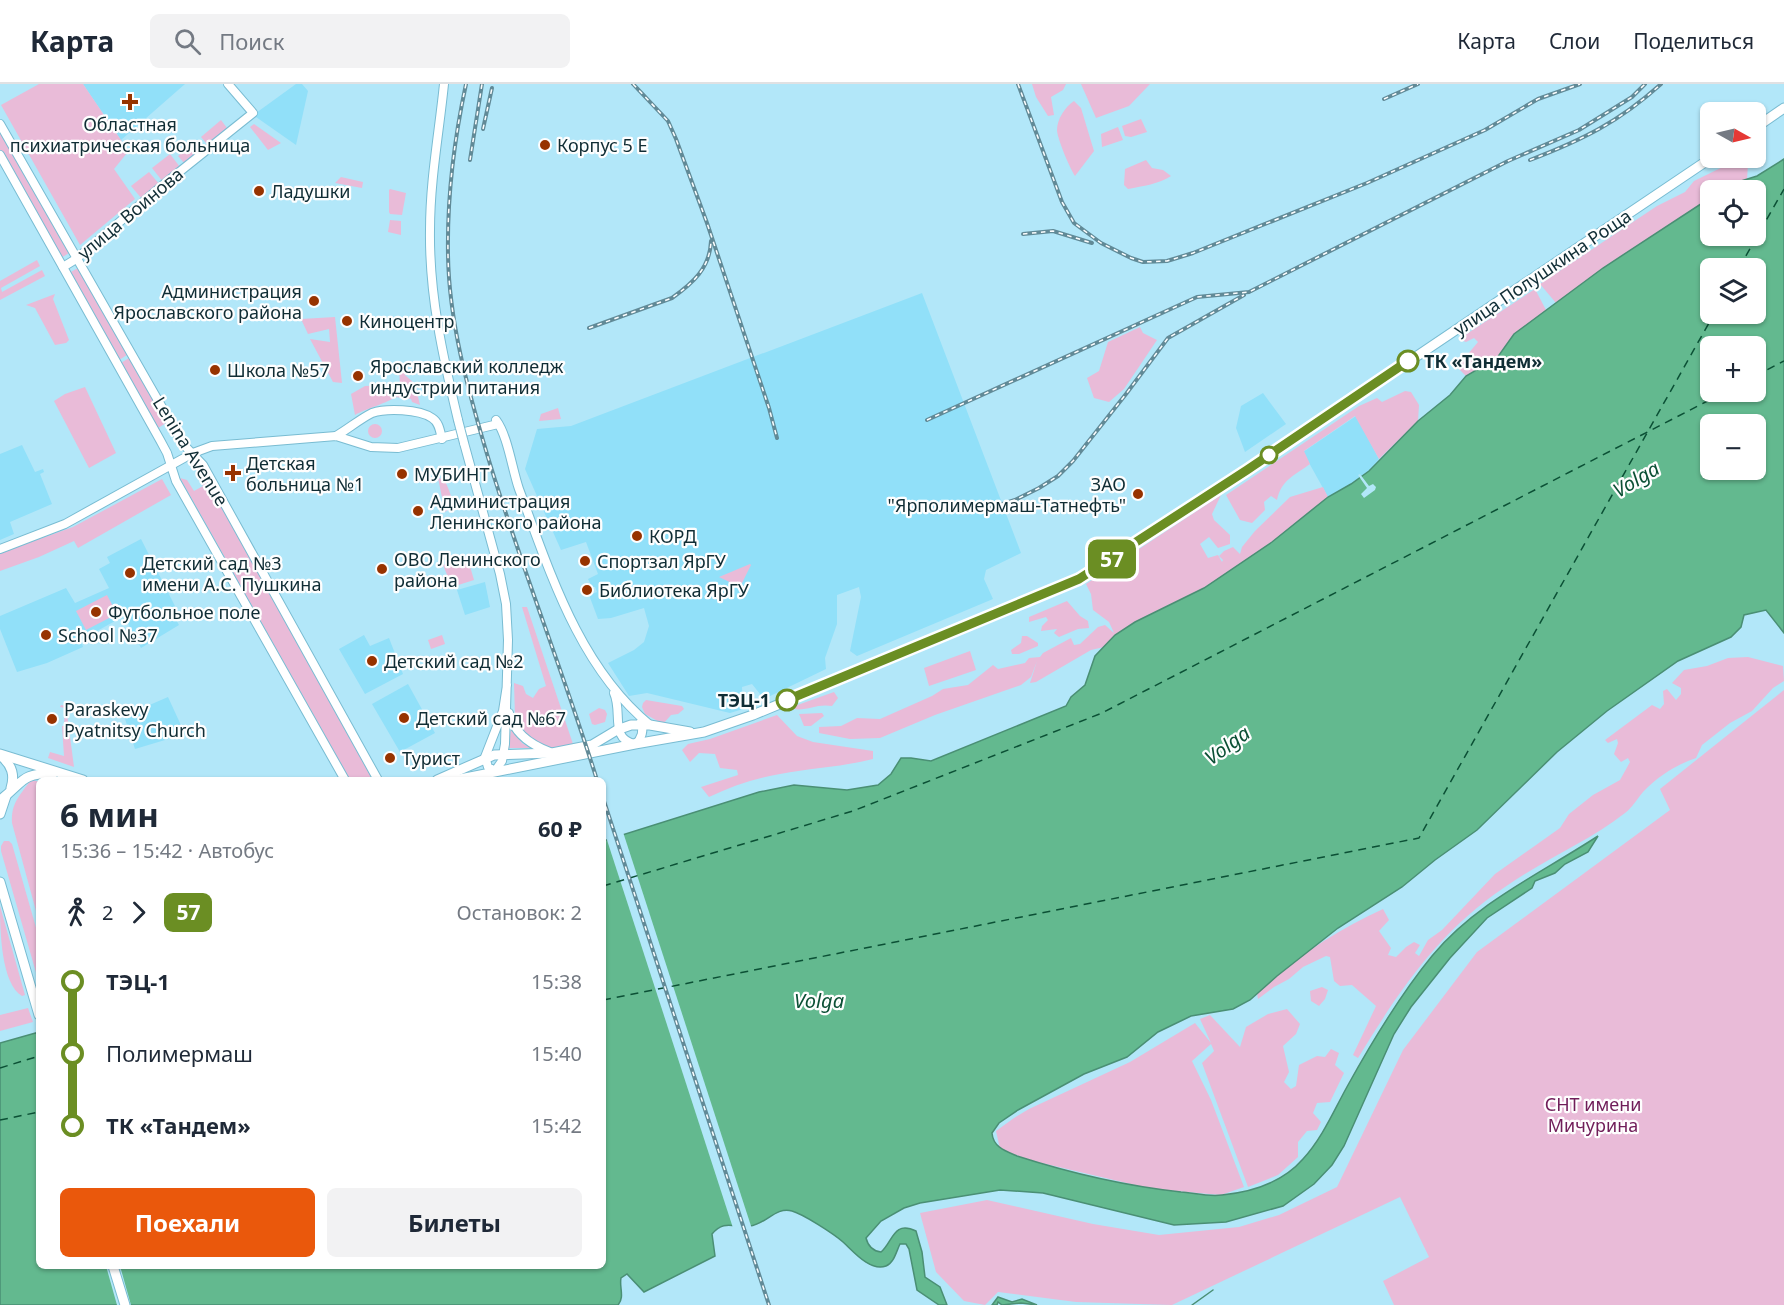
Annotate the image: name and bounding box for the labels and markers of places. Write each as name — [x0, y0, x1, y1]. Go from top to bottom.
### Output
marker: Областная психиатрическая больница — [121, 93, 139, 111]
place label: Областная психиатрическая больница — [10, 112, 250, 157]
place label: Корпус 5 E — [557, 133, 648, 157]
marker: Корпус 5 E — [538, 138, 552, 152]
place label: Ладушки — [271, 179, 351, 203]
marker: Ладушки — [252, 184, 266, 198]
place label: Администрация Ярославского района — [114, 279, 302, 324]
marker: Администрация Ярославского района — [307, 294, 321, 308]
place label: Киноцентр — [359, 309, 455, 333]
marker: Киноцентр — [340, 314, 354, 328]
place label: ТК «Тандем» — [1424, 349, 1542, 373]
marker: ТК «Тандем» — [1397, 350, 1419, 372]
place label: Ярославский колледж индустрии питания — [370, 354, 564, 399]
place label: Школа №57 — [227, 358, 330, 382]
marker: Школа №57 — [208, 363, 222, 377]
marker: Ярославский колледж индустрии питания — [351, 369, 365, 383]
unlabelled marker — [1260, 446, 1278, 464]
place label: Детская больница №1 — [246, 451, 364, 496]
place label: МУБИНТ — [414, 462, 489, 486]
marker: Детская больница №1 — [224, 464, 242, 482]
marker: МУБИНТ — [395, 467, 409, 481]
place label: ЗАО "Ярполимермаш-Татнефть" — [888, 472, 1126, 517]
marker: ЗАО "Ярполимермаш-Татнефть" — [1131, 487, 1145, 501]
place label: Администрация Ленинского района — [430, 489, 602, 534]
marker: Администрация Ленинского района — [411, 504, 425, 518]
place label: КОРД — [649, 524, 697, 548]
marker: КОРД — [630, 529, 644, 543]
place label: ОВО Ленинского района — [394, 547, 541, 592]
place label: Cпортзал ЯрГУ — [597, 549, 727, 573]
place label: Детский сад №3 имени А.С. Пушкина — [142, 551, 321, 596]
marker: Cпортзал ЯрГУ — [578, 554, 592, 568]
marker: ОВО Ленинского района — [375, 562, 389, 576]
marker: Детский сад №3 имени А.С. Пушкина — [123, 566, 137, 580]
place label: Библиотека ЯрГУ — [599, 578, 750, 602]
marker: Библиотека ЯрГУ — [580, 583, 594, 597]
place label: Футбольное поле — [108, 600, 261, 624]
marker: Футбольное поле — [89, 605, 103, 619]
place label: School №37 — [58, 623, 158, 647]
marker: School №37 — [39, 628, 53, 642]
place label: Детский сад №2 — [384, 649, 524, 673]
marker: Детский сад №2 — [365, 654, 379, 668]
place label: ТЭЦ-1 — [718, 688, 770, 712]
marker: ТЭЦ-1 — [776, 689, 798, 711]
place label: Paraskevy Pyatnitsy Church — [64, 697, 206, 742]
place label: Детский сад №67 — [416, 706, 566, 730]
marker: Детский сад №67 — [397, 711, 411, 725]
marker: Paraskevy Pyatnitsy Church — [45, 712, 59, 726]
place label: Турист — [402, 746, 461, 770]
marker: Турист — [383, 751, 397, 765]

